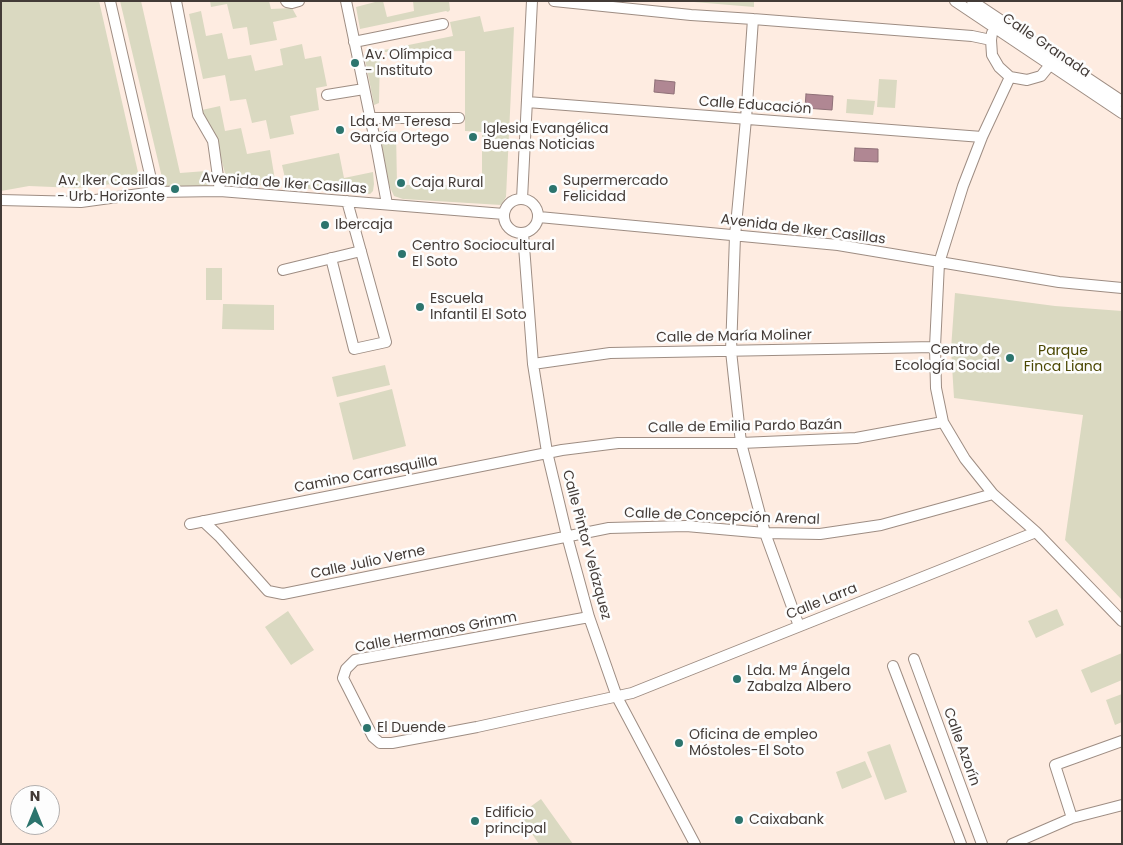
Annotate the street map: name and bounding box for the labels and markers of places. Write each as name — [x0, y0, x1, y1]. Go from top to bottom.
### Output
place label: Av. Olímpica - Instituto — [365, 47, 452, 80]
marker: Av. Olímpica - Instituto — [349, 57, 361, 69]
place label: Lda. Mª Teresa García Ortego — [350, 114, 451, 146]
place label: Iglesia Evangélica Buenas Noticias — [483, 121, 608, 154]
marker: Lda. Mª Teresa García Ortego — [334, 124, 346, 136]
marker: Iglesia Evangélica Buenas Noticias — [467, 131, 479, 143]
place label: Av. Iker Casillas - Urb. Horizonte — [57, 173, 165, 206]
place label: Supermercado Felicidad — [563, 173, 668, 206]
place label: Caja Rural — [411, 175, 484, 191]
marker: Caja Rural — [395, 177, 407, 189]
marker: Av. Iker Casillas - Urb. Horizonte — [169, 183, 181, 195]
marker: Supermercado Felicidad — [547, 183, 559, 195]
place label: Ibercaja — [335, 217, 393, 233]
marker: Ibercaja — [319, 219, 331, 231]
place label: Centro Sociocultural El Soto — [412, 238, 555, 270]
marker: Centro Sociocultural El Soto — [396, 248, 408, 260]
place label: Escuela Infantil El Soto — [430, 291, 527, 324]
marker: Escuela Infantil El Soto — [414, 301, 426, 313]
place label: Centro de Ecología Social — [895, 342, 1000, 374]
marker: Centro de Ecología Social — [1004, 352, 1016, 364]
place label: Lda. Mª Ángela Zabalza Albero — [747, 663, 851, 696]
marker: Lda. Mª Ángela Zabalza Albero — [731, 673, 743, 685]
place label: El Duende — [377, 720, 446, 736]
marker: El Duende — [361, 722, 373, 734]
place label: Oficina de empleo Móstoles-El Soto — [689, 727, 818, 760]
marker: Oficina de empleo Móstoles-El Soto — [673, 737, 685, 749]
place label: Edificio principal — [485, 805, 546, 838]
place label: Caixabank — [749, 812, 824, 828]
marker: Caixabank — [733, 814, 745, 826]
marker: Edificio principal — [469, 815, 481, 827]

